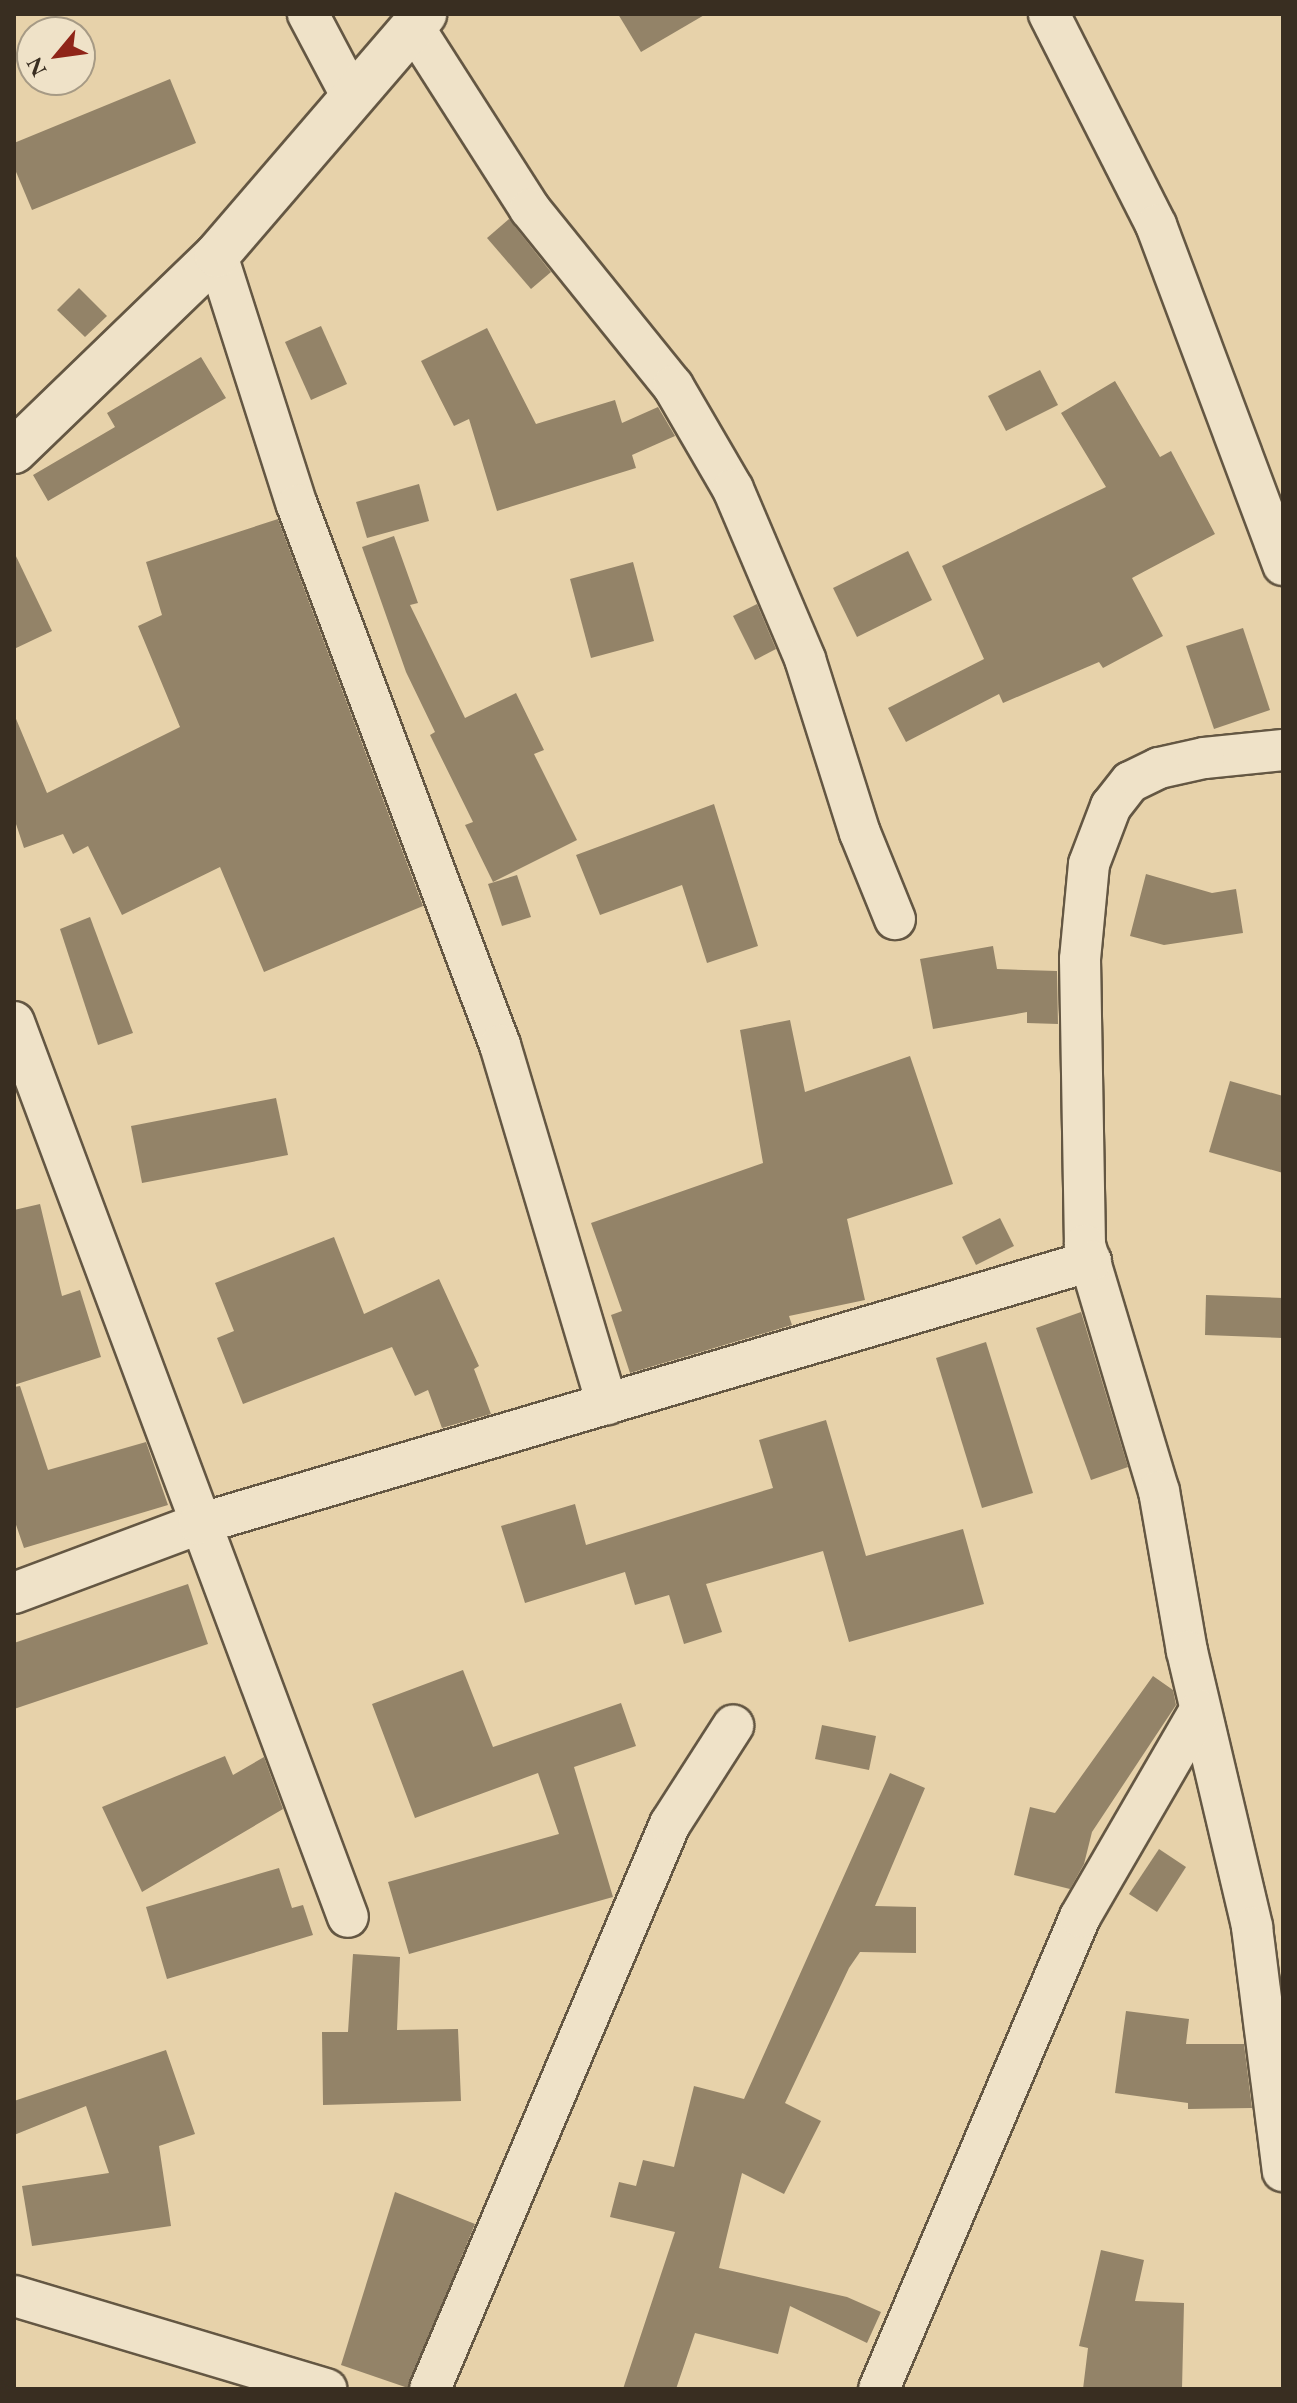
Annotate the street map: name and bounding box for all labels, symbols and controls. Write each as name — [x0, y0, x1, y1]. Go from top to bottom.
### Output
north arrow — [16, 16, 96, 96]
text: N — [19, 52, 53, 82]

